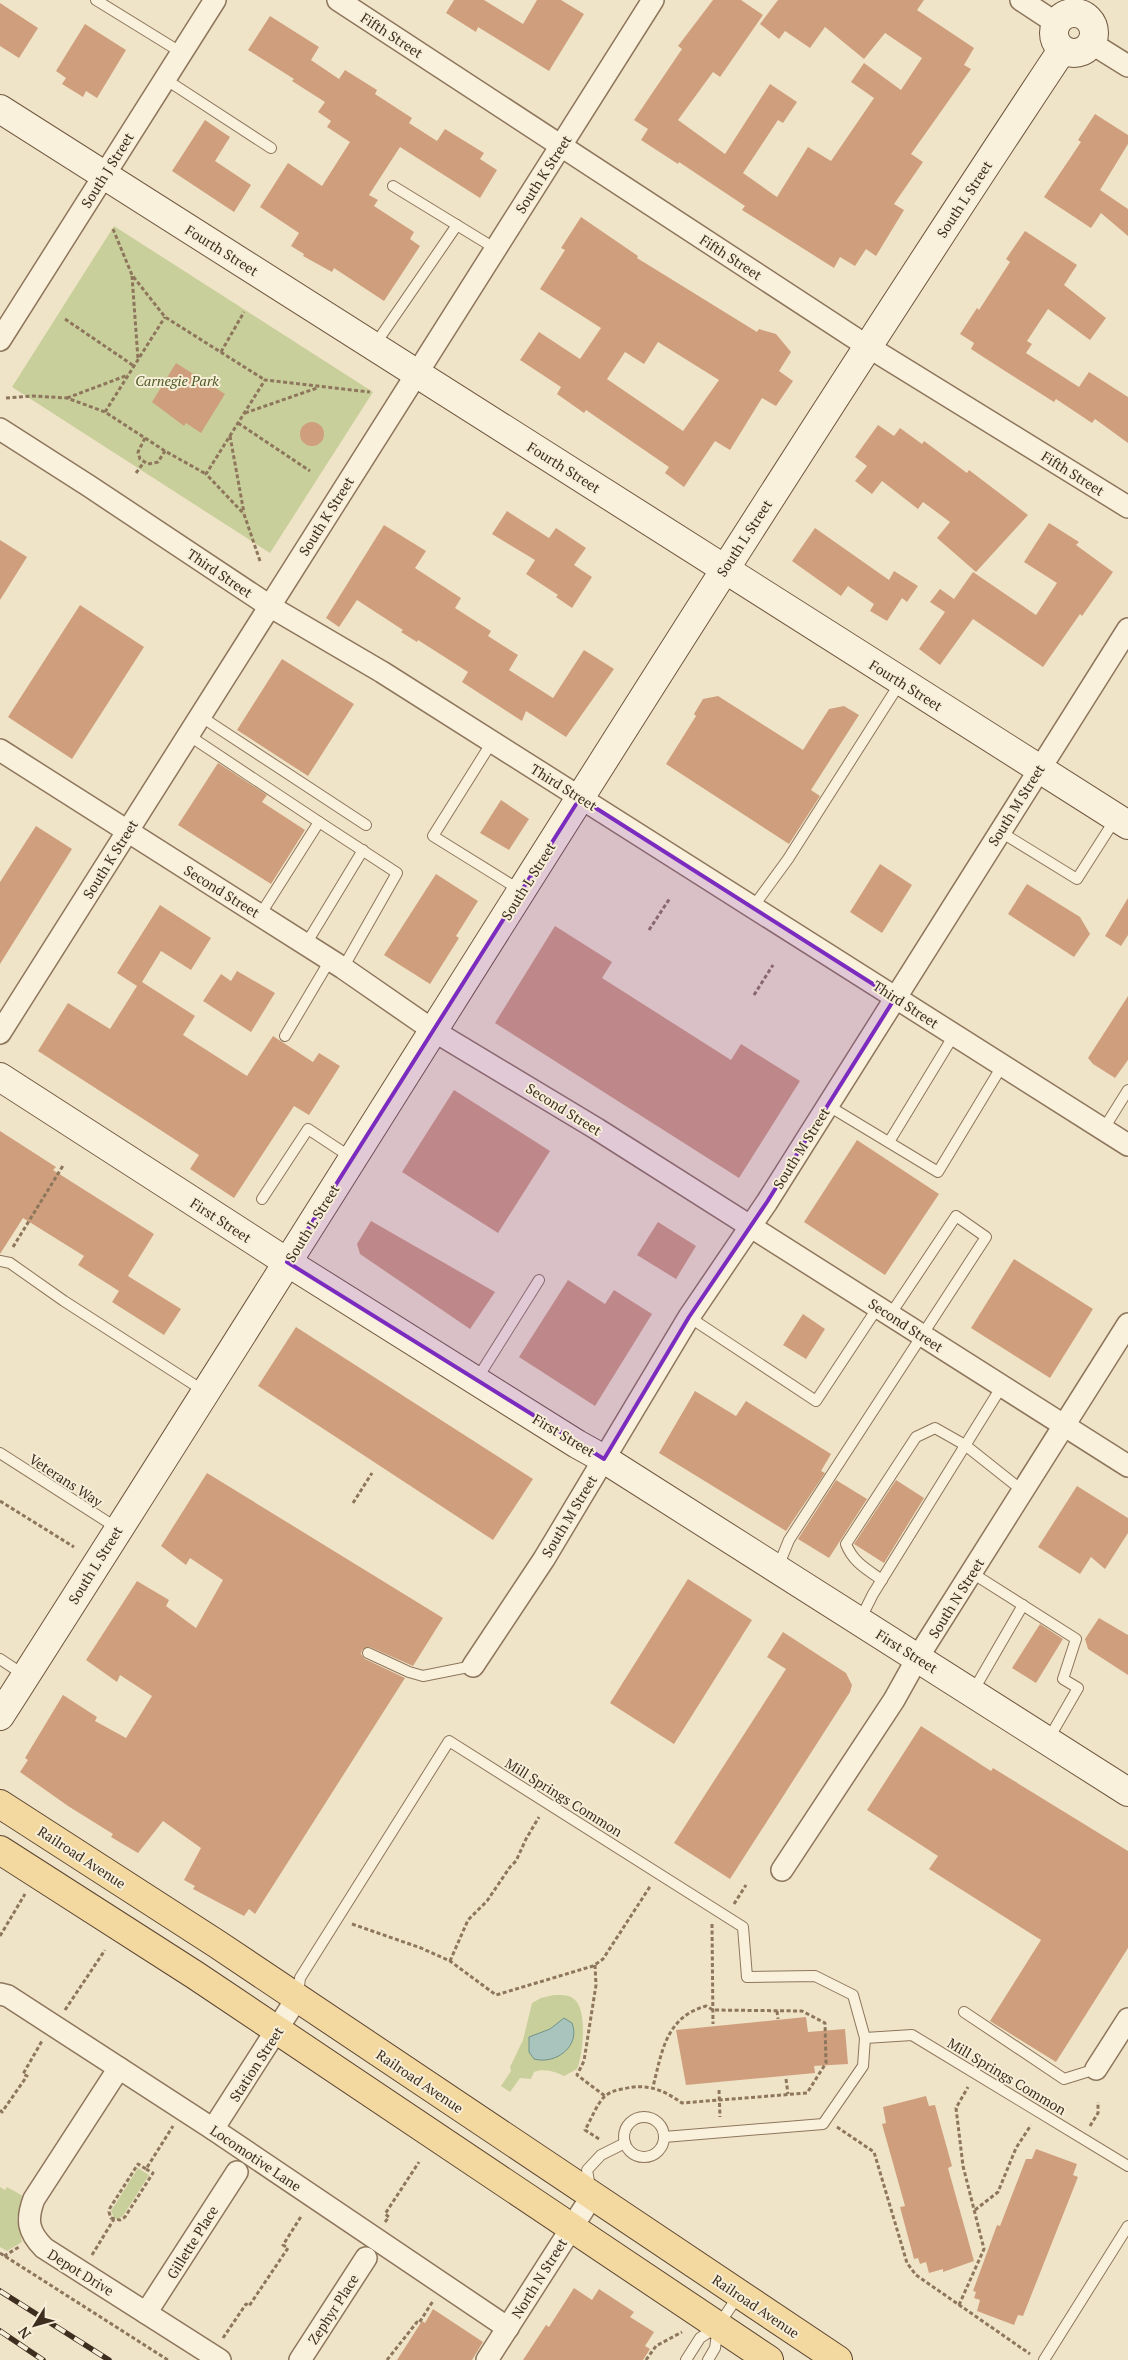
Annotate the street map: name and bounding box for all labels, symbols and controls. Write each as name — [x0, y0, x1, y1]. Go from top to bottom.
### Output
street label: Fifth Street — [357, 8, 427, 63]
street label: South J Street — [76, 128, 138, 211]
street label: South K Street — [511, 130, 576, 217]
street label: South L Street — [932, 156, 997, 241]
street label: Fourth Street — [182, 220, 263, 280]
street label: Fifth Street — [696, 230, 766, 285]
park label: Carnegie Park — [135, 371, 219, 390]
street label: Fourth Street — [524, 437, 605, 497]
street label: Fifth Street — [1038, 446, 1109, 500]
street label: South K Street — [294, 472, 358, 559]
street label: South L Street — [712, 495, 777, 580]
street label: Third Street — [184, 544, 257, 602]
street label: Fourth Street — [866, 655, 947, 715]
street label: Third Street — [527, 759, 602, 815]
street label: South M Street — [983, 760, 1049, 849]
street label: South K Street — [78, 815, 142, 902]
street label: South L Street — [496, 838, 560, 924]
street label: Second Street — [181, 860, 264, 922]
street label: Third Street — [869, 976, 943, 1033]
street label: Second Street — [523, 1078, 606, 1140]
street label: South M Street — [768, 1103, 834, 1192]
street label: South L Street — [280, 1180, 344, 1266]
street label: First Street — [187, 1193, 256, 1247]
street label: Second Street — [865, 1294, 948, 1357]
street label: First Street — [529, 1409, 599, 1461]
street label: Veterans Way — [26, 1449, 107, 1511]
street label: South M Street — [537, 1471, 602, 1561]
street label: South L Street — [63, 1522, 127, 1608]
street label: South N Street — [924, 1554, 989, 1642]
street label: First Street — [873, 1625, 942, 1678]
street label: Mill Springs Common — [502, 1753, 627, 1841]
street label: Railroad Avenue — [34, 1821, 130, 1893]
street label: Station Street — [225, 2022, 288, 2105]
street label: Mill Springs Common — [944, 2033, 1070, 2119]
street label: Railroad Avenue — [373, 2045, 467, 2117]
street label: Locomotive Lane — [207, 2121, 305, 2195]
street label: Gillette Place — [162, 2202, 222, 2282]
street label: North N Street — [507, 2234, 572, 2322]
street label: Depot Drive — [44, 2244, 118, 2300]
street label: Zephyr Place — [303, 2270, 363, 2348]
street label: Railroad Avenue — [709, 2270, 803, 2342]
north arrow — [10, 2300, 60, 2350]
text: N — [13, 2323, 35, 2343]

